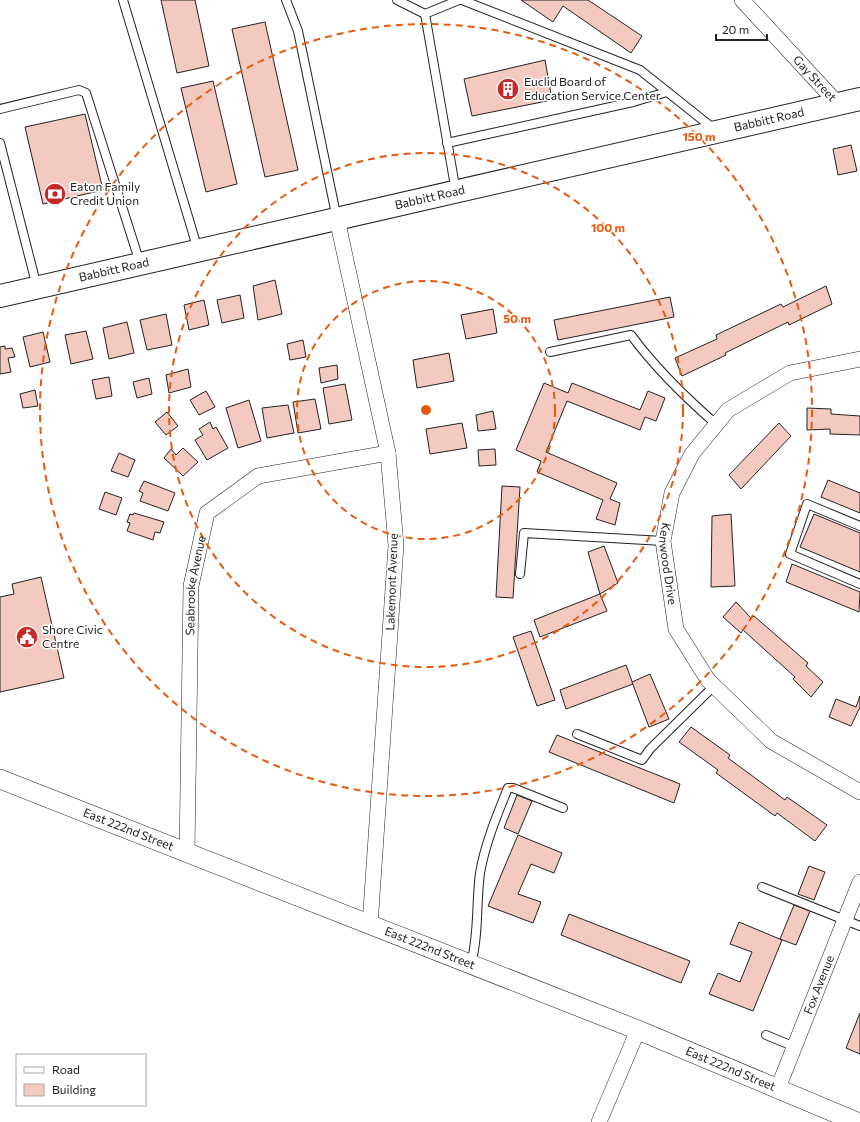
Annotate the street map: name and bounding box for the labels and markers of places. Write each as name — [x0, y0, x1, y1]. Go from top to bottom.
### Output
place label: Euclid Board of Education Service Center — [524, 74, 661, 102]
building icon: Euclid Board of Education Service Center — [495, 76, 521, 102]
place label: Eaton Family Credit Union — [70, 179, 140, 207]
bank icon: Eaton Family Credit Union — [42, 181, 68, 207]
centre of rings — [419, 403, 433, 417]
place label: Shore Civic Centre — [42, 622, 103, 650]
public building icon: Shore Civic Centre — [14, 624, 40, 650]

